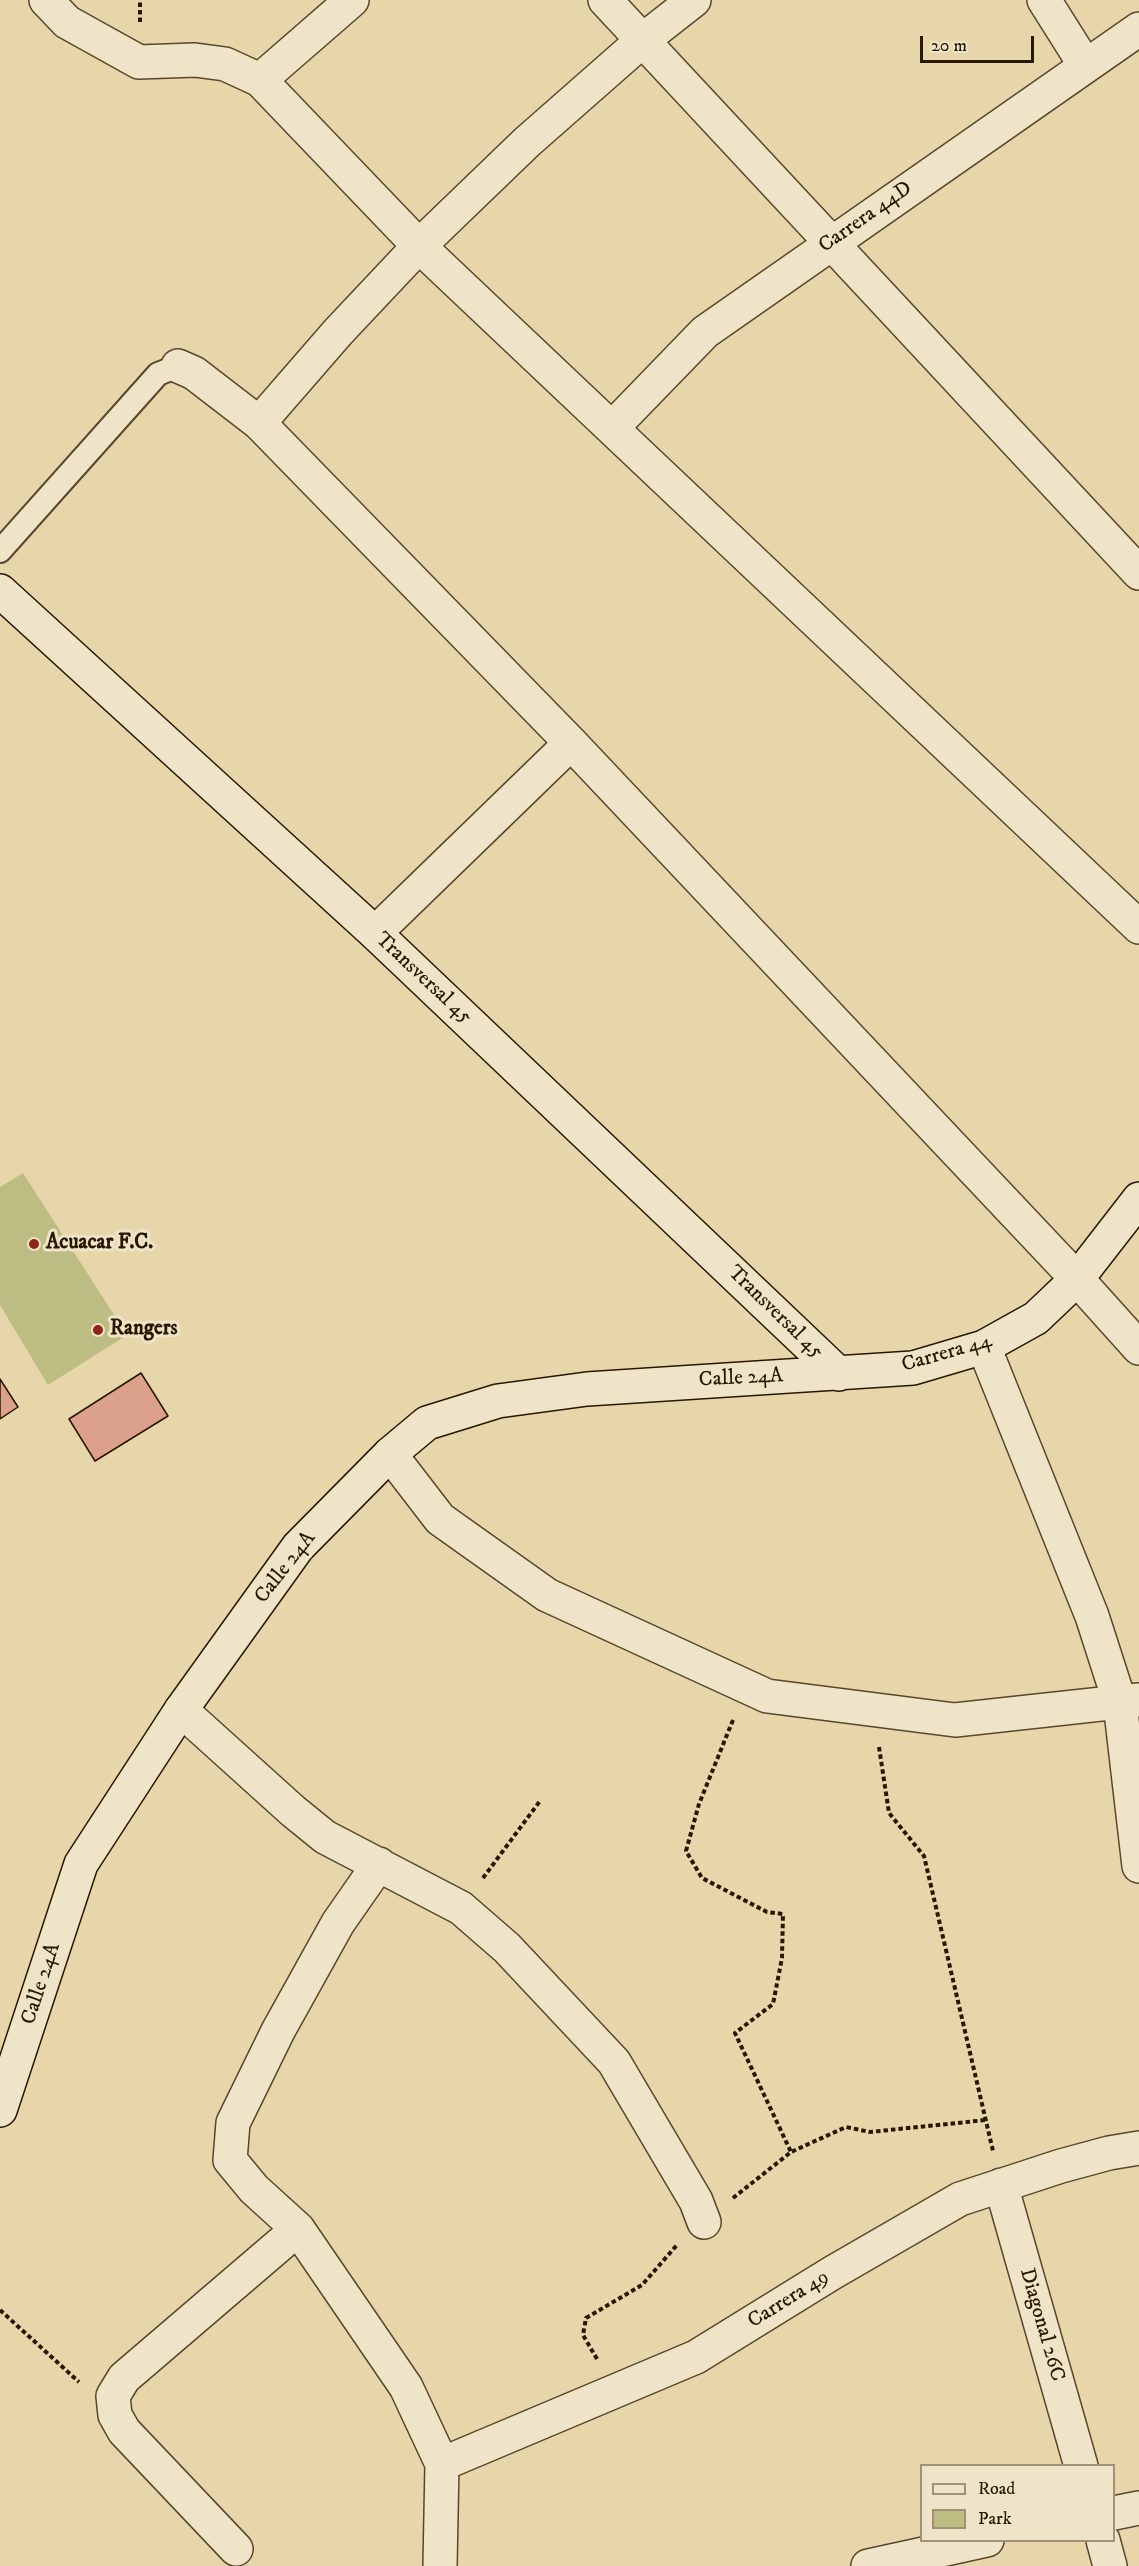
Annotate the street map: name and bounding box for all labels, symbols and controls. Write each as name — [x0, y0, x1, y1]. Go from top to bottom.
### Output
scale bar — [923, 24, 1037, 62]
text: 20 m — [931, 35, 967, 57]
street label: Carrera 44D — [814, 177, 918, 259]
street label: Transversal 45 — [369, 928, 477, 1030]
place label: Acuacar F.C. — [46, 1231, 153, 1257]
marker: Acuacar F.C. — [27, 1237, 41, 1251]
street label: Transversal 45 — [722, 1261, 828, 1365]
place label: Rangers — [110, 1317, 178, 1343]
marker: Rangers — [91, 1323, 105, 1337]
street label: Carrera 44 — [899, 1329, 995, 1379]
street label: Calle 24A — [698, 1364, 784, 1394]
street label: Calle 24A — [250, 1527, 322, 1609]
street label: Calle 24A — [17, 1940, 67, 2028]
street label: Carrera 49 — [744, 2265, 834, 2335]
street label: Diagonal 26C — [1013, 2266, 1069, 2384]
legend — [920, 2464, 1115, 2542]
text: Road — [978, 2478, 1015, 2500]
text: Park — [978, 2508, 1012, 2530]

